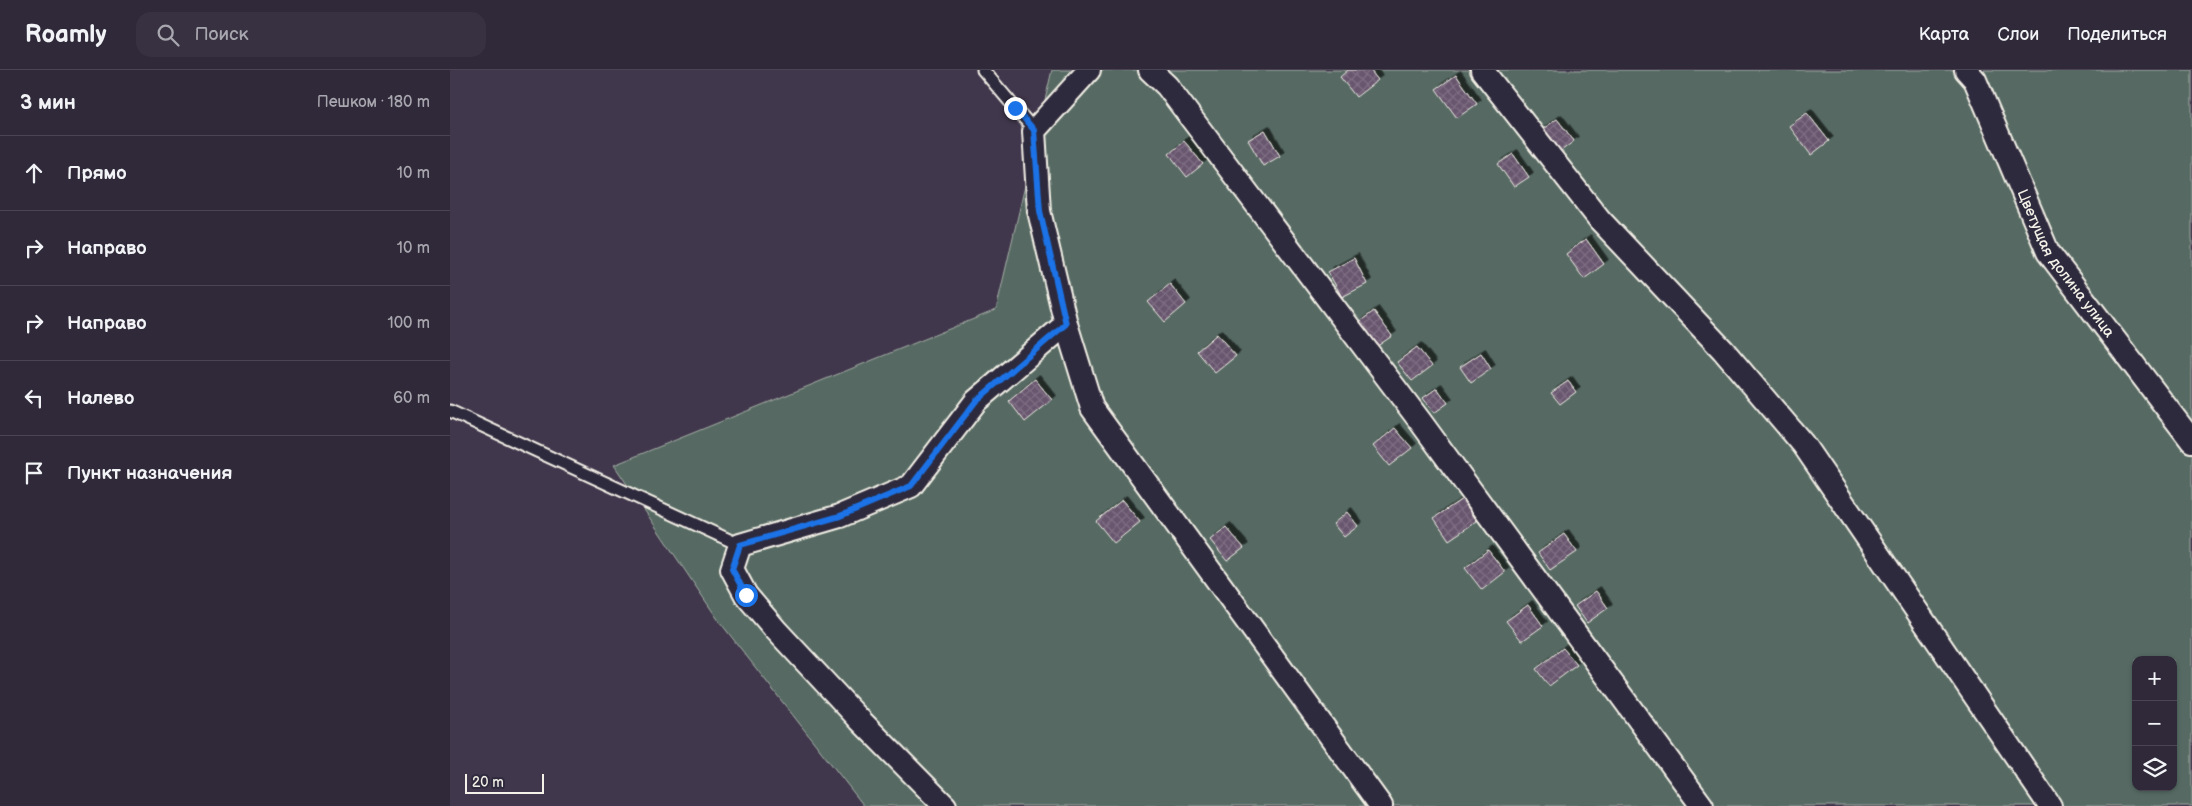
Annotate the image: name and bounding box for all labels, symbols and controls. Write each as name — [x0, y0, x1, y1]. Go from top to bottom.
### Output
search box — [136, 12, 486, 57]
text: Roamly — [25, 20, 106, 49]
icon: search — [154, 21, 182, 49]
text: Поиск — [194, 23, 249, 46]
text: Карта — [1919, 24, 1969, 45]
text: Слои — [1997, 24, 2039, 45]
text: Поделиться — [2067, 24, 2167, 45]
text: 3 мин — [20, 90, 76, 115]
text: Пешком · 180 m — [317, 93, 430, 112]
route end — [1004, 97, 1027, 120]
icon: ahead — [20, 159, 48, 187]
text: Прямо — [67, 162, 127, 185]
text: 10 m — [397, 164, 430, 183]
street label: Цветущая долина улица — [2013, 187, 2119, 341]
icon: right — [20, 234, 48, 262]
text: Направо — [67, 237, 147, 260]
text: 10 m — [397, 239, 430, 258]
icon: right — [20, 309, 48, 337]
text: Направо — [67, 312, 147, 335]
text: 100 m — [387, 314, 430, 333]
icon: left — [20, 384, 48, 412]
text: Налево — [67, 387, 134, 410]
text: 60 m — [393, 389, 430, 408]
icon: arrive — [20, 459, 48, 487]
text: Пункт назначения — [67, 462, 232, 485]
route start — [735, 584, 758, 607]
map controls — [2132, 656, 2177, 791]
button: + — [2132, 656, 2177, 701]
button: − — [2132, 701, 2177, 746]
button: layers — [2132, 746, 2177, 791]
scale bar — [465, 771, 544, 794]
text: 20 m — [472, 774, 504, 791]

